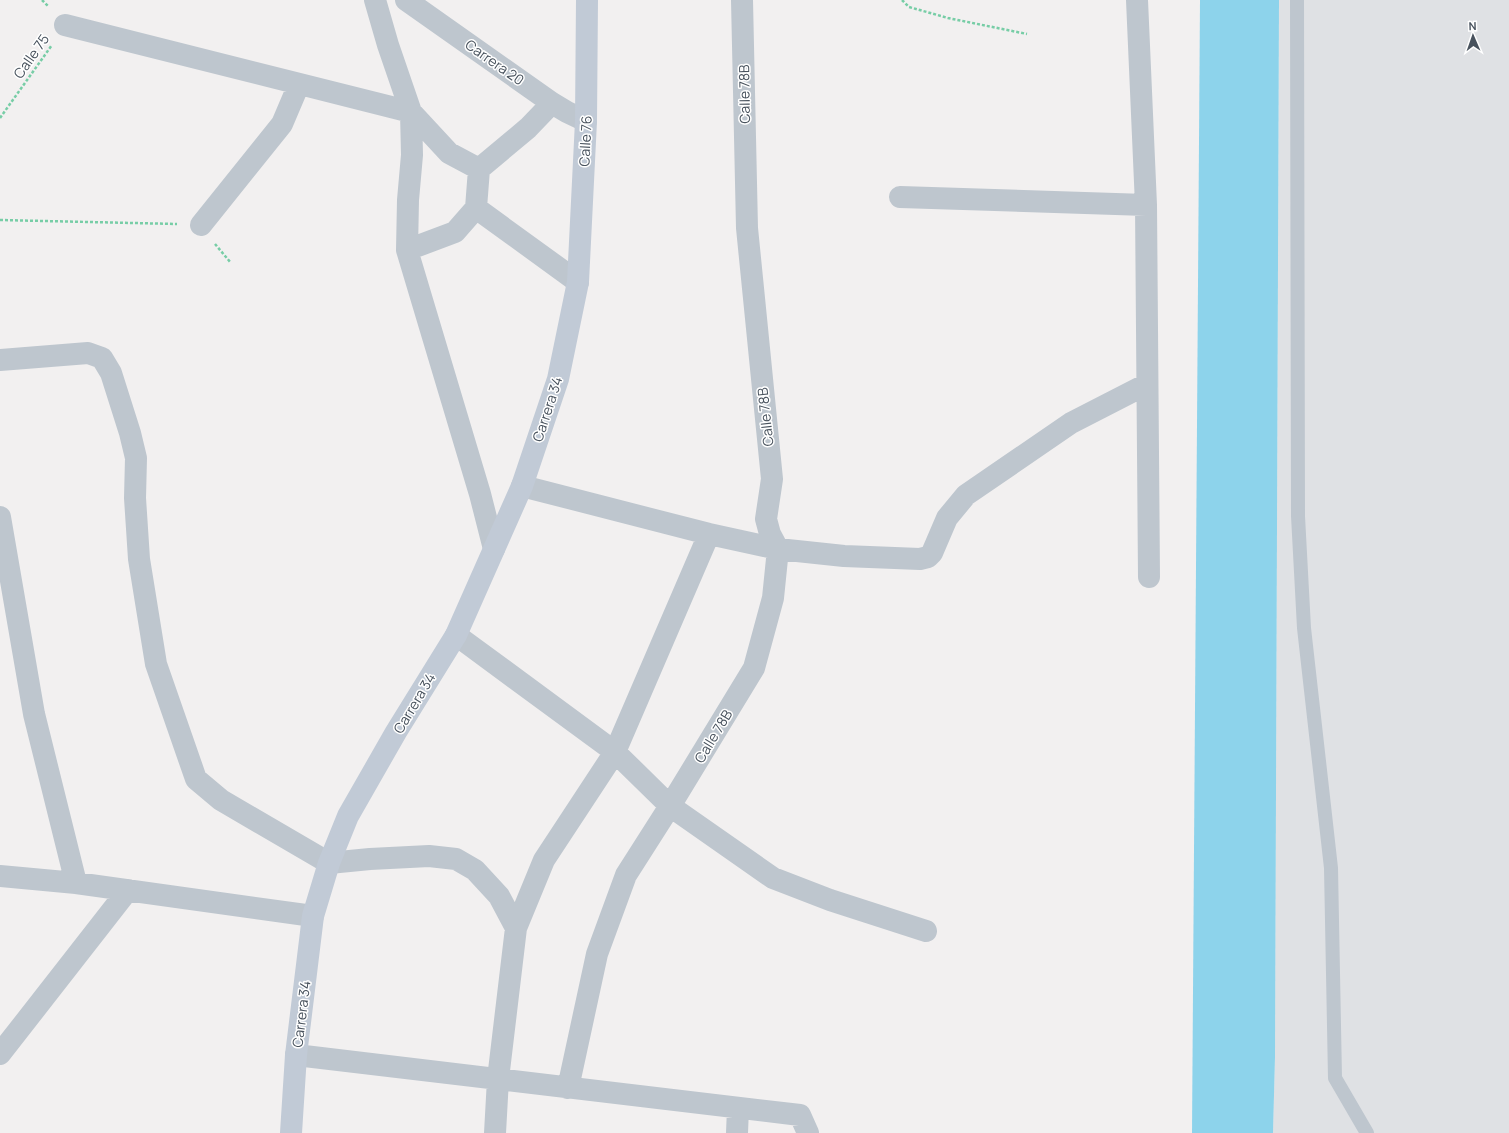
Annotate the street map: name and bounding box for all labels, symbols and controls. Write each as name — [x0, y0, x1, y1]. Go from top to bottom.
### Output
north arrow — [1453, 16, 1493, 56]
text: N — [1468, 18, 1477, 33]
street label: Calle 75 — [9, 30, 53, 82]
street label: Carrera 20 — [462, 35, 528, 89]
street label: Calle 78B — [734, 64, 754, 124]
street label: Calle 76 — [574, 115, 596, 167]
street label: Carrera 34 — [528, 374, 566, 444]
street label: Calle 78B — [752, 386, 778, 447]
street label: Carrera 34 — [389, 669, 439, 737]
street label: Calle 78B — [690, 705, 737, 766]
street label: Carrera 34 — [287, 979, 315, 1049]

